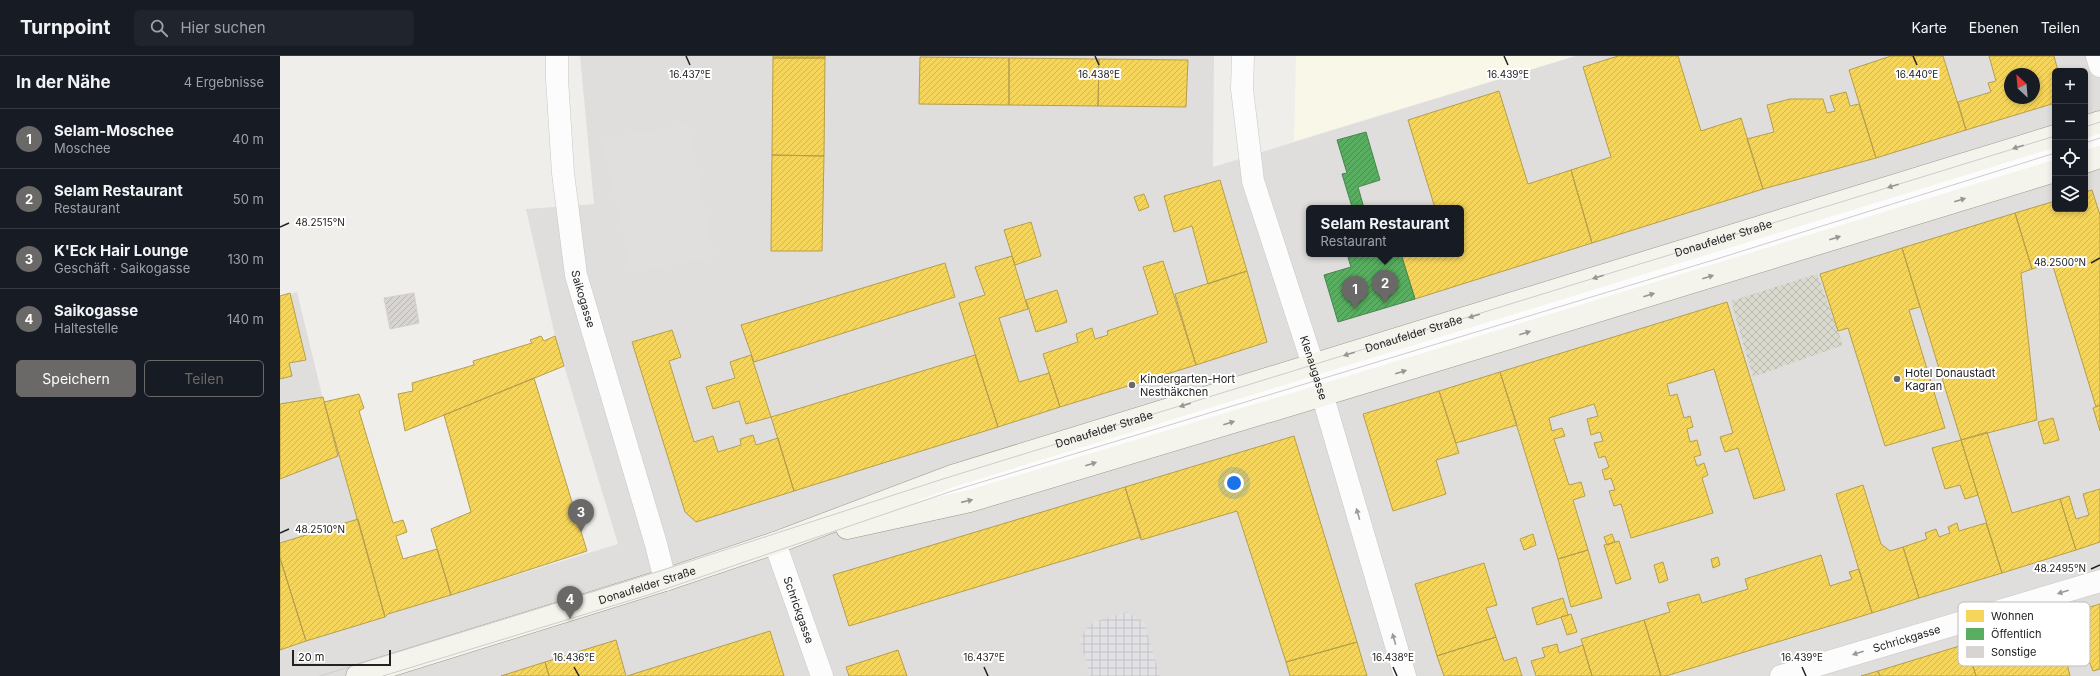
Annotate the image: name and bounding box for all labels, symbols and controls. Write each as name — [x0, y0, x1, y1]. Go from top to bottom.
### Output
search box — [134, 10, 414, 46]
text: Turnpoint — [20, 16, 110, 39]
icon: search — [148, 17, 170, 39]
text: Hier suchen — [180, 18, 266, 37]
text: Karte — [1911, 19, 1947, 36]
text: Ebenen — [1969, 19, 2019, 36]
text: Teilen — [2041, 19, 2080, 36]
text: 16.437°E — [669, 68, 711, 80]
text: 16.438°E — [1078, 68, 1120, 80]
text: 16.439°E — [1487, 68, 1529, 80]
text: 16.440°E — [1896, 68, 1938, 80]
north arrow — [2004, 68, 2040, 104]
map controls — [2052, 68, 2088, 212]
button: + — [2052, 68, 2088, 104]
text: In der Nähe — [16, 72, 111, 92]
text: 4 Ergebnisse — [184, 74, 264, 90]
button: − — [2052, 104, 2088, 140]
text: Selam-Moschee — [54, 121, 174, 140]
text: 1 — [26, 131, 32, 147]
text: 40 m — [232, 131, 264, 147]
text: Moschee — [54, 140, 111, 156]
button: locate — [2052, 140, 2088, 176]
one-way arrow — [2011, 145, 2023, 151]
button: layers — [2052, 176, 2088, 212]
text: Selam Restaurant — [54, 181, 183, 200]
one-way arrow — [1887, 183, 1899, 189]
text: 2 — [25, 191, 33, 207]
text: 50 m — [233, 191, 264, 207]
one-way arrow — [1954, 197, 1966, 203]
text: Restaurant — [54, 200, 120, 216]
popup — [1306, 205, 1464, 257]
text: Selam Restaurant — [1321, 214, 1449, 233]
text: 48.2515°N — [295, 216, 345, 228]
street label: Donaufelder Straße — [1673, 217, 1774, 260]
text: Restaurant — [1321, 233, 1387, 249]
one-way arrow — [1830, 235, 1842, 241]
text: K'Eck Hair Lounge — [54, 241, 188, 260]
text: 3 — [25, 251, 33, 267]
text: 130 m — [227, 251, 264, 267]
text: 48.2500°N — [2034, 256, 2086, 268]
text: Geschäft · Saikogasse — [54, 260, 190, 276]
street label: Saikogasse — [568, 269, 598, 329]
pin: 2 — [1372, 270, 1398, 303]
one-way arrow — [1591, 274, 1603, 280]
one-way arrow — [1702, 274, 1714, 280]
pin: 1 — [1342, 276, 1368, 309]
one-way arrow — [1643, 292, 1655, 298]
text: Saikogasse — [54, 301, 138, 320]
text: 4 — [25, 311, 33, 327]
text: 140 m — [227, 311, 264, 327]
street label: Donaufelder Straße — [1363, 312, 1464, 355]
one-way arrow — [1467, 313, 1479, 319]
text: Haltestelle — [54, 320, 118, 336]
one-way arrow — [1519, 330, 1531, 336]
street label: Klenaugasse — [1297, 334, 1330, 401]
one-way arrow — [1343, 351, 1355, 357]
button: Speichern — [16, 360, 136, 397]
button: Teilen — [144, 360, 264, 397]
place label: Hotel Donaustadt Kagran — [1905, 366, 1996, 393]
one-way arrow — [1395, 368, 1407, 374]
place label: Kindergarten-Hort Nesthäkchen — [1140, 372, 1236, 399]
marker: Hotel Donaustadt Kagran — [1892, 374, 1902, 384]
marker: Kindergarten-Hort Nesthäkchen — [1127, 380, 1137, 390]
one-way arrow — [1179, 402, 1191, 408]
street label: Donaufelder Straße — [1054, 408, 1155, 451]
one-way arrow — [1224, 420, 1236, 426]
one-way arrow — [1086, 461, 1098, 467]
your location — [1224, 473, 1244, 493]
one-way arrow — [960, 498, 973, 504]
pin: 3 — [568, 499, 594, 532]
one-way arrow — [1355, 508, 1361, 520]
text: 48.2510°N — [295, 523, 345, 535]
text: 48.2495°N — [2034, 562, 2086, 574]
street label: Donaufelder Straße — [597, 563, 698, 607]
street label: Schrickgasse — [780, 575, 817, 645]
pin: 4 — [557, 586, 583, 619]
one-way arrow — [2056, 589, 2068, 595]
legend — [1958, 602, 2090, 666]
text: Wohnen — [1991, 609, 2034, 623]
street label: Schrickgasse — [1871, 622, 1942, 655]
text: Öffentlich — [1991, 627, 2041, 641]
one-way arrow — [1391, 632, 1397, 644]
text: Sonstige — [1991, 645, 2036, 659]
scale bar — [292, 648, 391, 667]
text: 20 m — [298, 650, 324, 664]
one-way arrow — [1851, 650, 1863, 656]
text: 16.436°E — [553, 651, 595, 663]
text: 16.437°E — [963, 651, 1005, 663]
text: 16.438°E — [1372, 651, 1414, 663]
text: 16.439°E — [1781, 651, 1823, 663]

